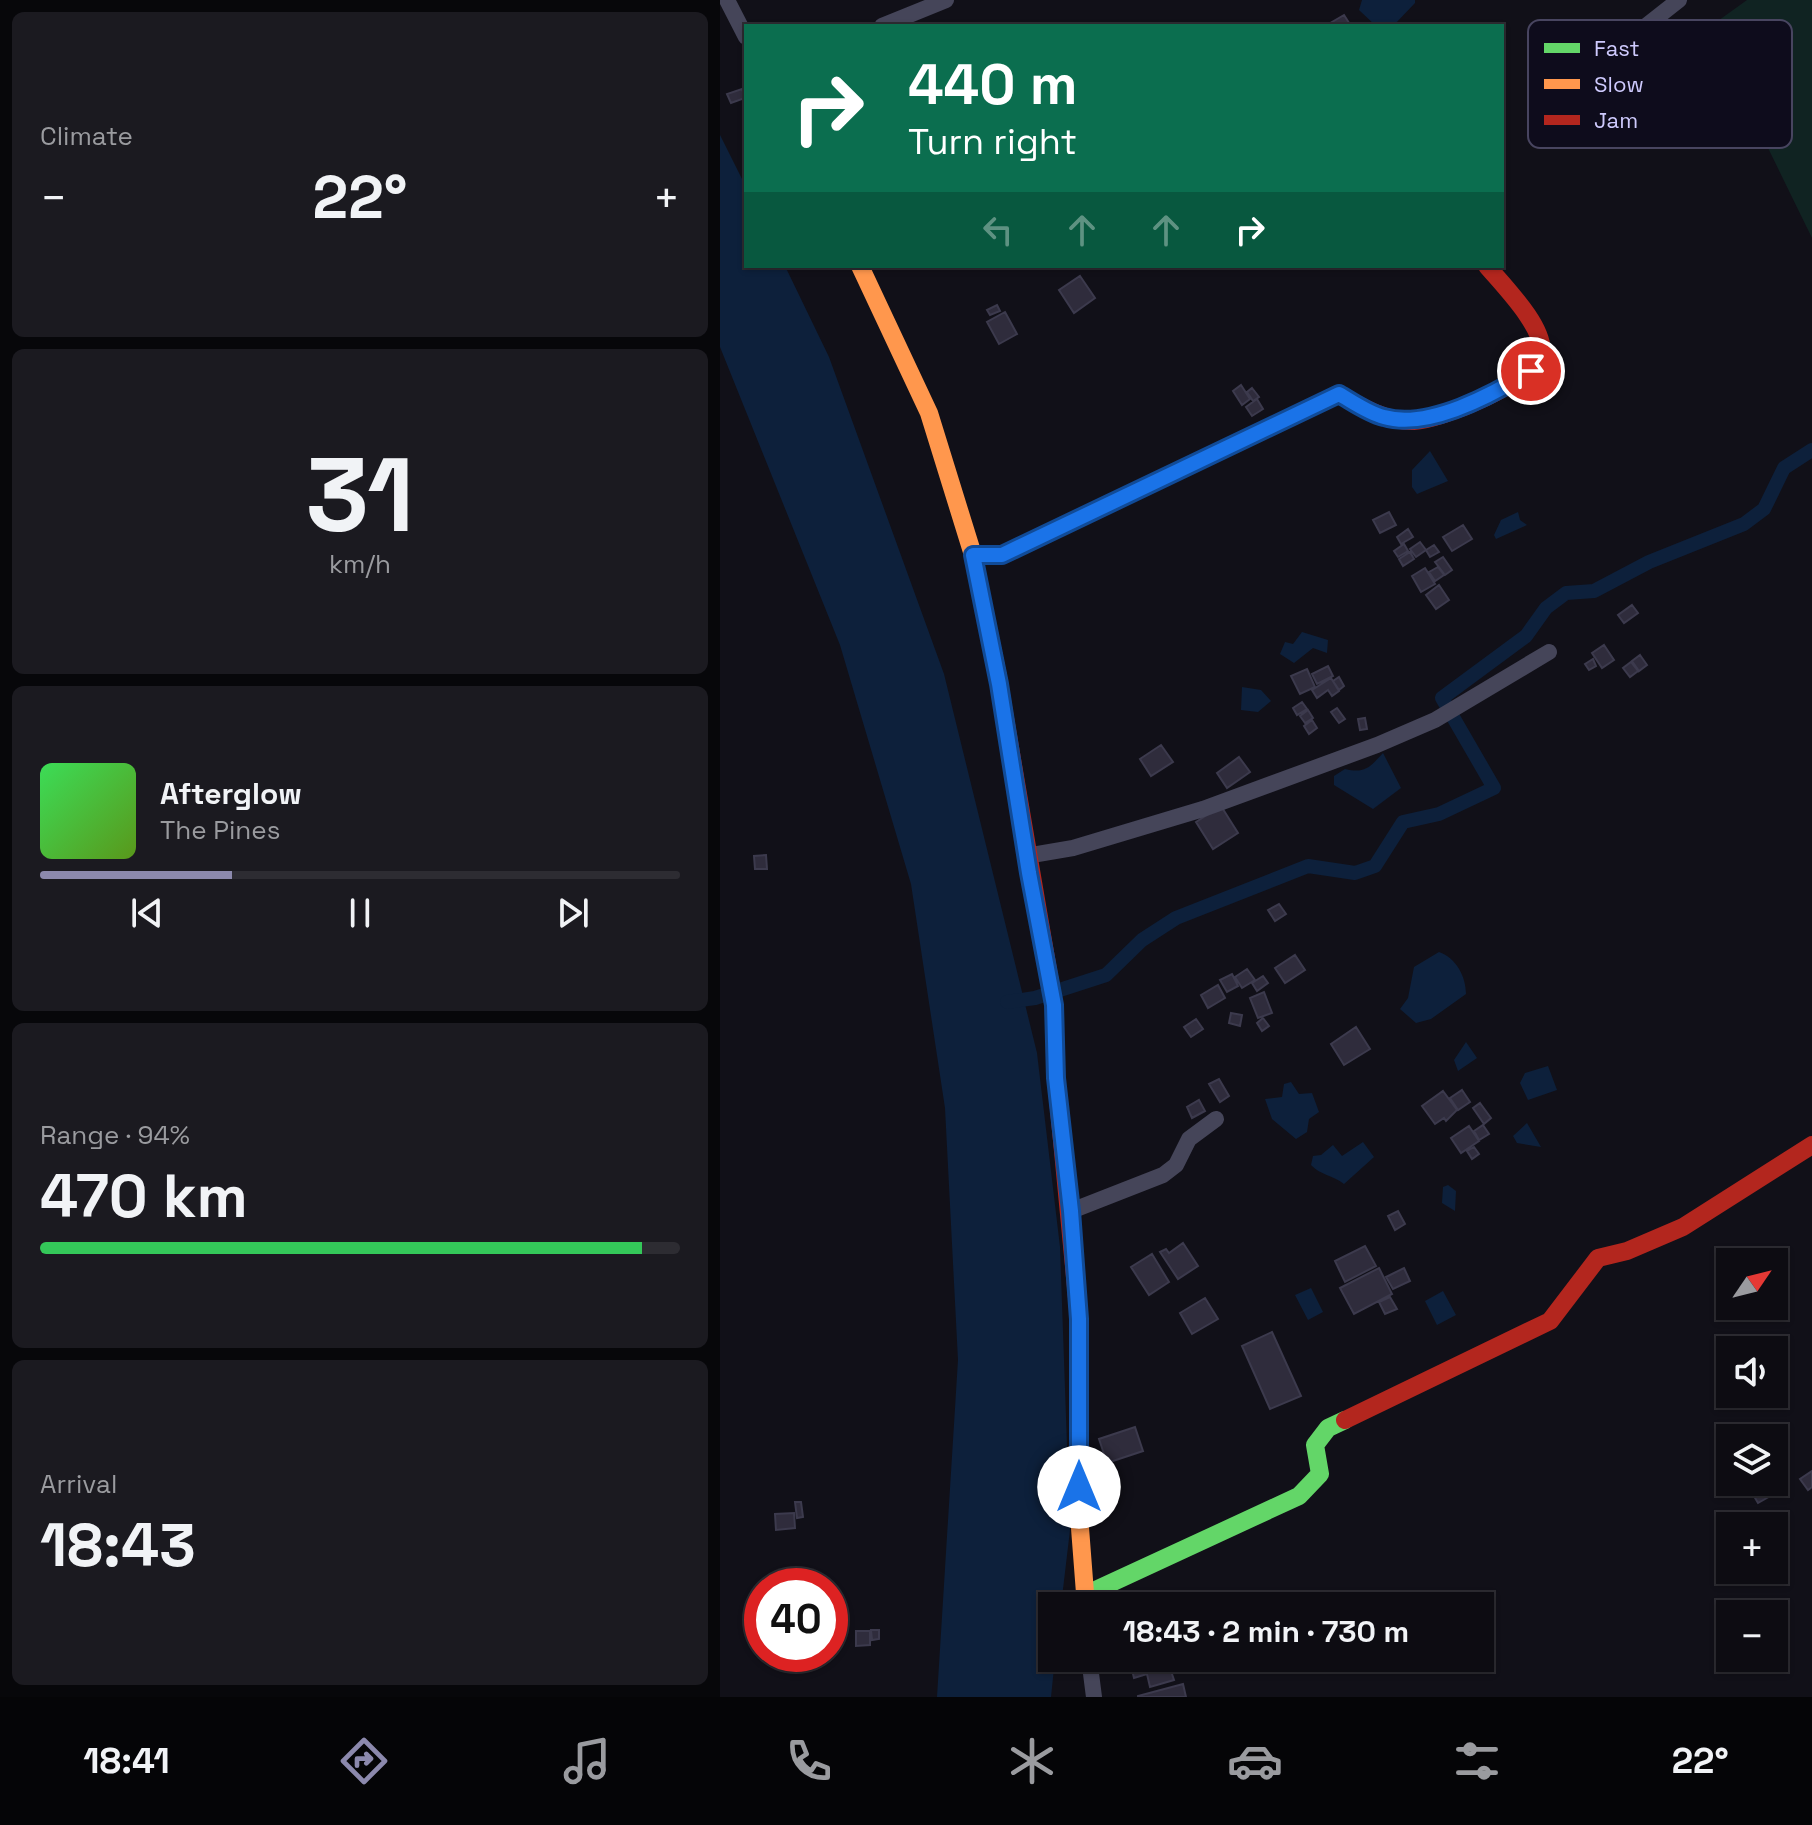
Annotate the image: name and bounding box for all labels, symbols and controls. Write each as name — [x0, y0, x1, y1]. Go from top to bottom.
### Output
legend — [1528, 20, 1792, 148]
text: Fast — [1594, 34, 1640, 62]
text: 440 m — [908, 49, 1078, 120]
icon: right — [776, 56, 880, 160]
text: Slow — [1594, 70, 1644, 98]
text: Jam — [1594, 106, 1638, 134]
text: Climate — [40, 119, 133, 153]
text: Turn right — [908, 119, 1077, 165]
text: 22° — [313, 159, 407, 236]
text: − — [40, 170, 67, 226]
text: + — [653, 170, 680, 226]
icon: left — [976, 208, 1020, 252]
icon: ahead — [1060, 208, 1104, 252]
icon: ahead — [1144, 208, 1188, 252]
icon: right — [1228, 208, 1272, 252]
pin — [1497, 337, 1565, 405]
icon: arrive — [1509, 349, 1553, 393]
text: 31 — [306, 429, 414, 561]
text: km/h — [329, 547, 391, 581]
text: Afterglow — [160, 774, 302, 813]
text: The Pines — [160, 813, 280, 847]
icon: previous — [125, 891, 169, 935]
icon: pause — [338, 891, 382, 935]
icon: next — [551, 891, 595, 935]
text: Range · 94% — [40, 1118, 190, 1152]
text: 470 km — [40, 1158, 248, 1235]
north arrow — [1716, 1248, 1788, 1320]
map controls — [1716, 1248, 1788, 1672]
button: sound — [1716, 1336, 1788, 1408]
button: layers — [1716, 1424, 1788, 1496]
position arrow — [1037, 1445, 1121, 1529]
text: Arrival — [40, 1467, 117, 1501]
text: 18:43 — [40, 1507, 196, 1584]
button: + — [1716, 1512, 1788, 1584]
speed limit sign: 40 — [744, 1568, 848, 1672]
button: − — [1716, 1600, 1788, 1672]
text: 18:43 · 2 min · 730 m — [1123, 1612, 1409, 1651]
icon: directions — [336, 1733, 392, 1789]
icon: music — [559, 1733, 615, 1789]
icon: phone — [781, 1733, 837, 1789]
icon: climate — [1004, 1733, 1060, 1789]
icon: car — [1227, 1733, 1283, 1789]
icon: filters — [1449, 1733, 1505, 1789]
text: 18:41 — [83, 1738, 170, 1784]
text: 22° — [1672, 1738, 1729, 1784]

